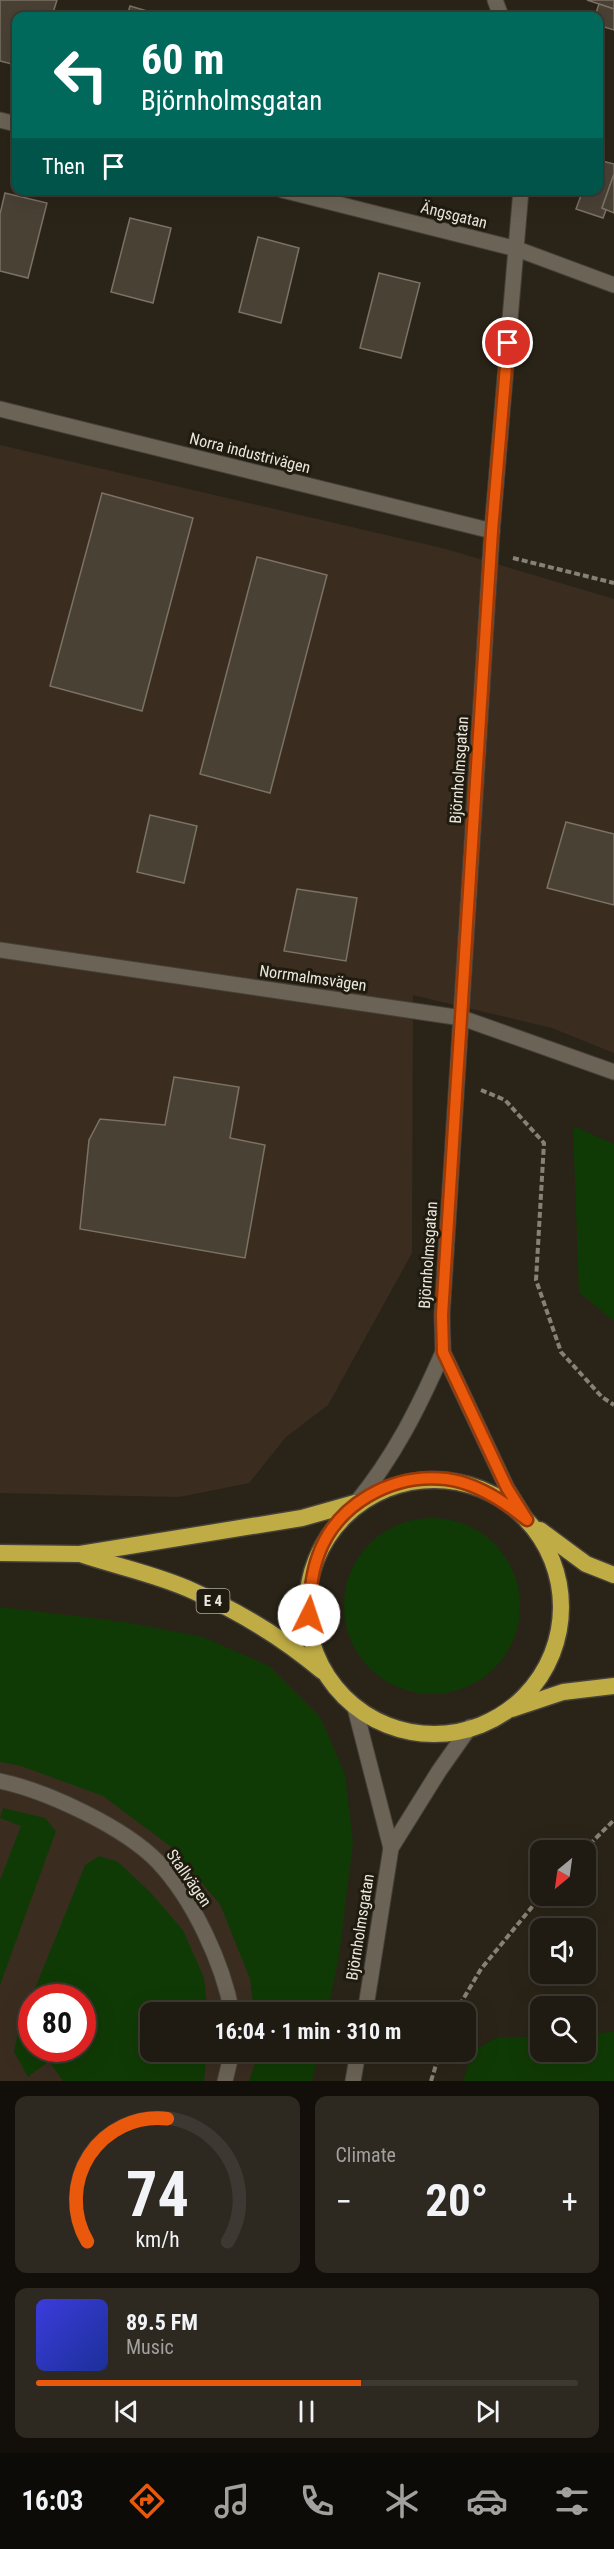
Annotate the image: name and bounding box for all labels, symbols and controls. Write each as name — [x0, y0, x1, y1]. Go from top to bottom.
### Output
text: 60 m — [141, 35, 224, 84]
icon: left — [42, 36, 120, 114]
text: Björnholmsgatan — [141, 85, 322, 117]
icon: arrive — [97, 150, 130, 183]
text: Then — [42, 154, 85, 179]
street label: Ängsgatan — [419, 198, 489, 232]
pin — [482, 317, 533, 368]
icon: arrive — [491, 326, 524, 359]
street label: Norra industrivägen — [188, 429, 312, 477]
street label: Björnholmsgatan — [446, 716, 472, 824]
street label: Norrmalmsvägen — [258, 961, 368, 995]
street label: Björnholmsgatan — [415, 1201, 441, 1309]
position arrow — [277, 1583, 341, 1647]
road number: E 4 — [196, 1589, 230, 1613]
north arrow — [530, 1840, 596, 1906]
map controls — [530, 1840, 596, 2062]
street label: Stallvägen — [162, 1846, 216, 1910]
street label: Björnholmsgatan — [342, 1872, 378, 1982]
button: sound — [530, 1918, 596, 1984]
speed limit sign: 80 — [18, 1984, 96, 2062]
button: search — [530, 1996, 596, 2062]
text: 16:04 · 1 min · 310 m — [215, 2019, 401, 2044]
text: Climate — [336, 2143, 396, 2167]
text: 74 — [126, 2158, 189, 2231]
text: 20° — [425, 2174, 488, 2227]
text: − — [336, 2182, 352, 2221]
text: + — [562, 2182, 578, 2221]
text: km/h — [135, 2227, 179, 2252]
text: 89.5 FM — [126, 2310, 198, 2335]
text: Music — [126, 2335, 174, 2359]
icon: previous — [110, 2395, 143, 2428]
icon: pause — [290, 2395, 323, 2428]
icon: next — [471, 2395, 504, 2428]
icon: directions — [126, 2480, 168, 2522]
icon: music — [211, 2480, 253, 2522]
icon: phone — [296, 2480, 338, 2522]
icon: climate — [381, 2480, 423, 2522]
icon: car — [466, 2480, 508, 2522]
icon: filters — [551, 2480, 593, 2522]
text: 16:03 — [21, 2485, 83, 2517]

